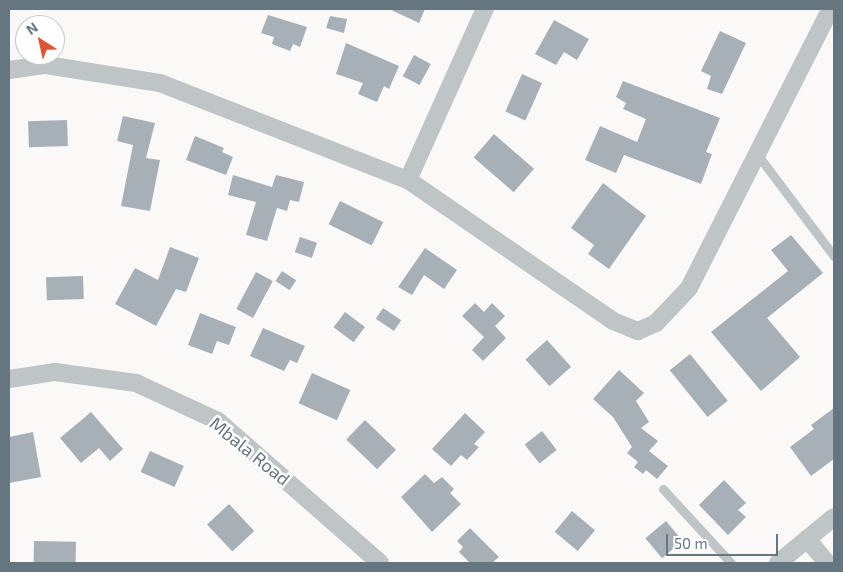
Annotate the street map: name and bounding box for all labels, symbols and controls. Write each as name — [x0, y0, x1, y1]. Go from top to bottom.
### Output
north arrow — [15, 15, 65, 65]
text: N — [23, 18, 41, 38]
street label: Mbala Road — [206, 412, 294, 490]
scale bar — [668, 524, 780, 556]
text: 50 m — [674, 534, 708, 552]

